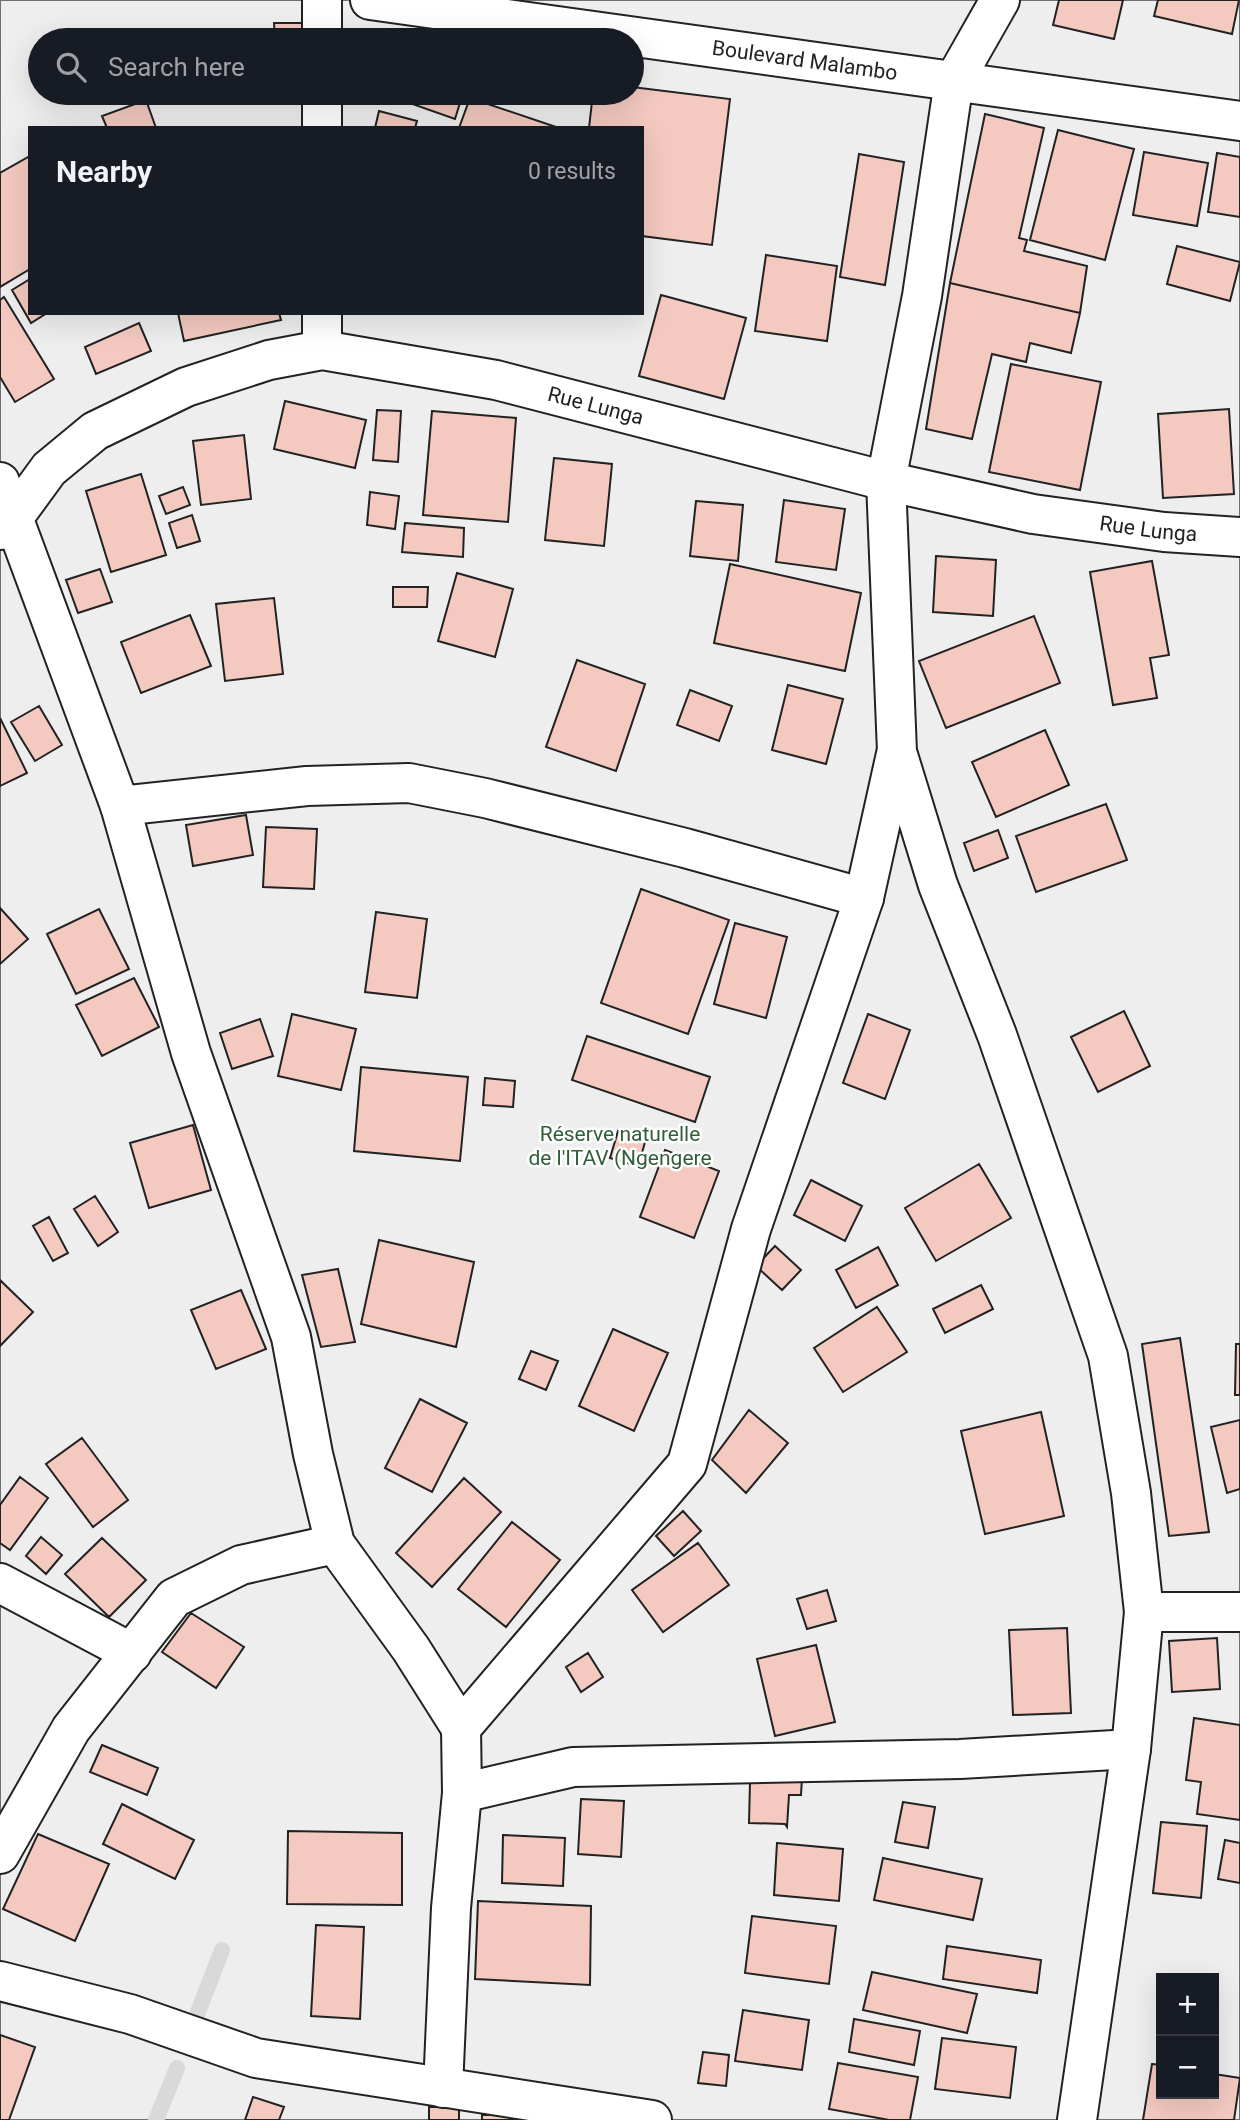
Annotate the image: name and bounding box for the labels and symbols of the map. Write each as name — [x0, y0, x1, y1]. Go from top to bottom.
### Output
street label: Boulevard Malambo — [711, 36, 899, 85]
street label: Rue Lunga — [545, 382, 646, 430]
street label: Rue Lunga — [1098, 511, 1198, 546]
park label: Réserve naturelle de l'ITAV (Ngengere — [528, 1122, 712, 1170]

